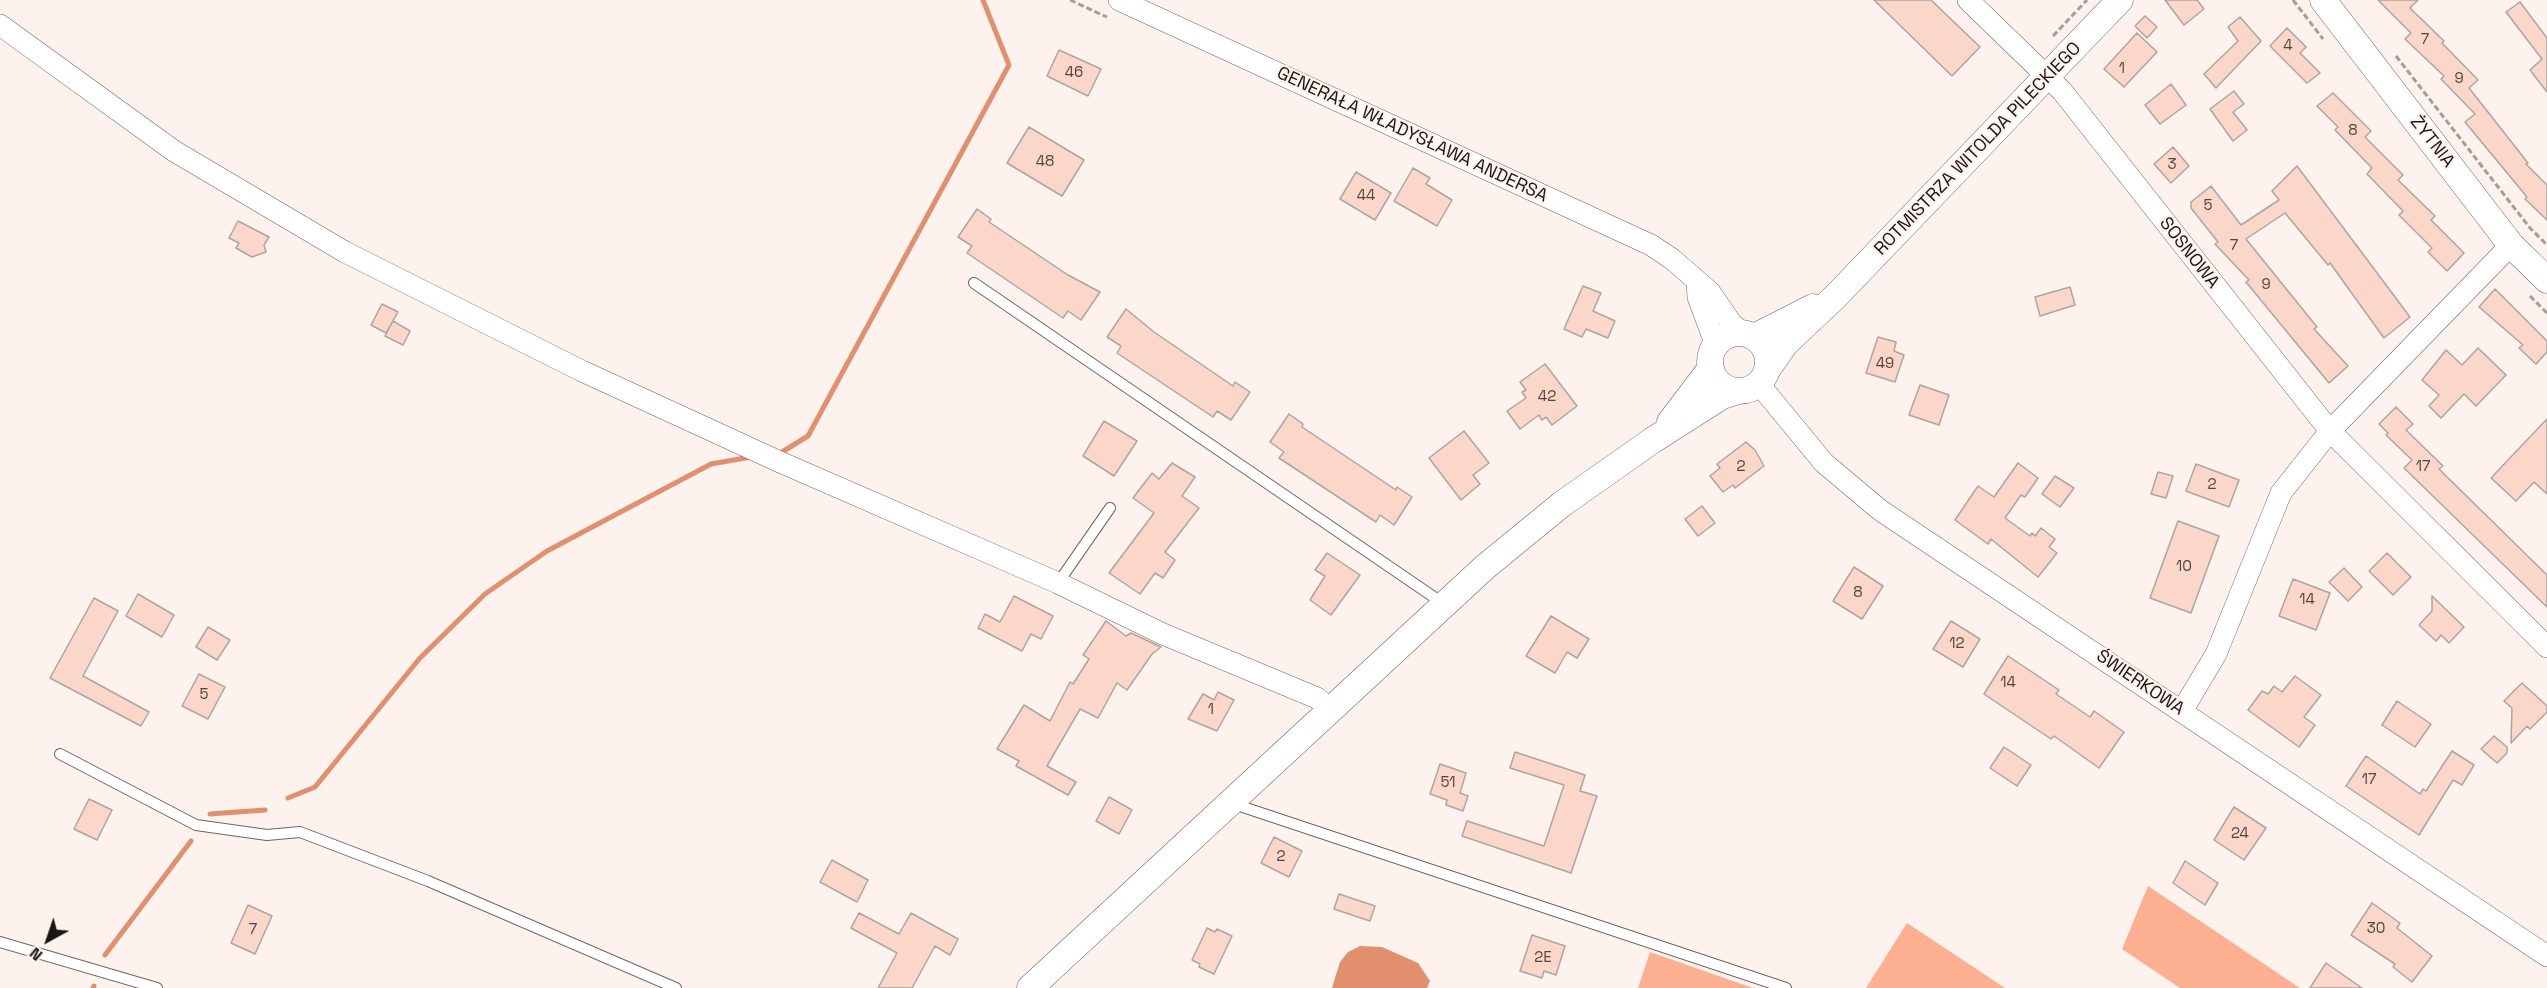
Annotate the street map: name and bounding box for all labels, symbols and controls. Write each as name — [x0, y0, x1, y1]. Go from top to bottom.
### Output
house number: 7 — [2421, 31, 2429, 49]
house number: 4 — [2283, 37, 2293, 55]
street label: ROTMISTRZA WITOLDA PILECKIEGO — [1870, 38, 2086, 260]
house number: 1 — [2119, 60, 2125, 78]
street label: GENERAŁA WŁADYSŁAWA ANDERSA — [1273, 63, 1551, 207]
house number: 46 — [1065, 64, 1083, 82]
house number: 9 — [2454, 70, 2464, 88]
street label: ŻYTNIA — [2405, 112, 2459, 172]
house number: 8 — [2348, 122, 2358, 140]
house number: 48 — [1036, 153, 1054, 171]
house number: 3 — [2167, 156, 2177, 174]
house number: 44 — [1357, 187, 1375, 205]
house number: 5 — [2204, 197, 2212, 215]
street label: SOSNOWA — [2154, 213, 2224, 293]
house number: 7 — [2230, 237, 2238, 255]
house number: 9 — [2261, 276, 2271, 294]
house number: 49 — [1876, 355, 1894, 373]
house number: 42 — [1538, 388, 1556, 406]
house number: 2 — [1736, 458, 1746, 476]
house number: 17 — [2416, 458, 2430, 476]
house number: 2 — [2207, 476, 2217, 494]
house number: 10 — [2176, 558, 2192, 576]
house number: 8 — [1853, 584, 1863, 602]
house number: 14 — [2299, 591, 2315, 609]
house number: 12 — [1949, 635, 1965, 653]
street label: ŚWIERKOWA — [2092, 646, 2188, 720]
house number: 14 — [2000, 674, 2016, 692]
house number: 5 — [200, 686, 208, 704]
house number: 1 — [1208, 701, 1214, 719]
house number: 17 — [2362, 771, 2376, 789]
house number: 51 — [1440, 774, 1456, 792]
house number: 24 — [2231, 825, 2249, 843]
house number: 2 — [1276, 848, 1286, 866]
north arrow — [18, 910, 78, 970]
house number: 30 — [2367, 920, 2385, 938]
house number: 7 — [249, 921, 257, 939]
text: N — [25, 943, 47, 966]
house number: 2E — [1534, 949, 1552, 967]

